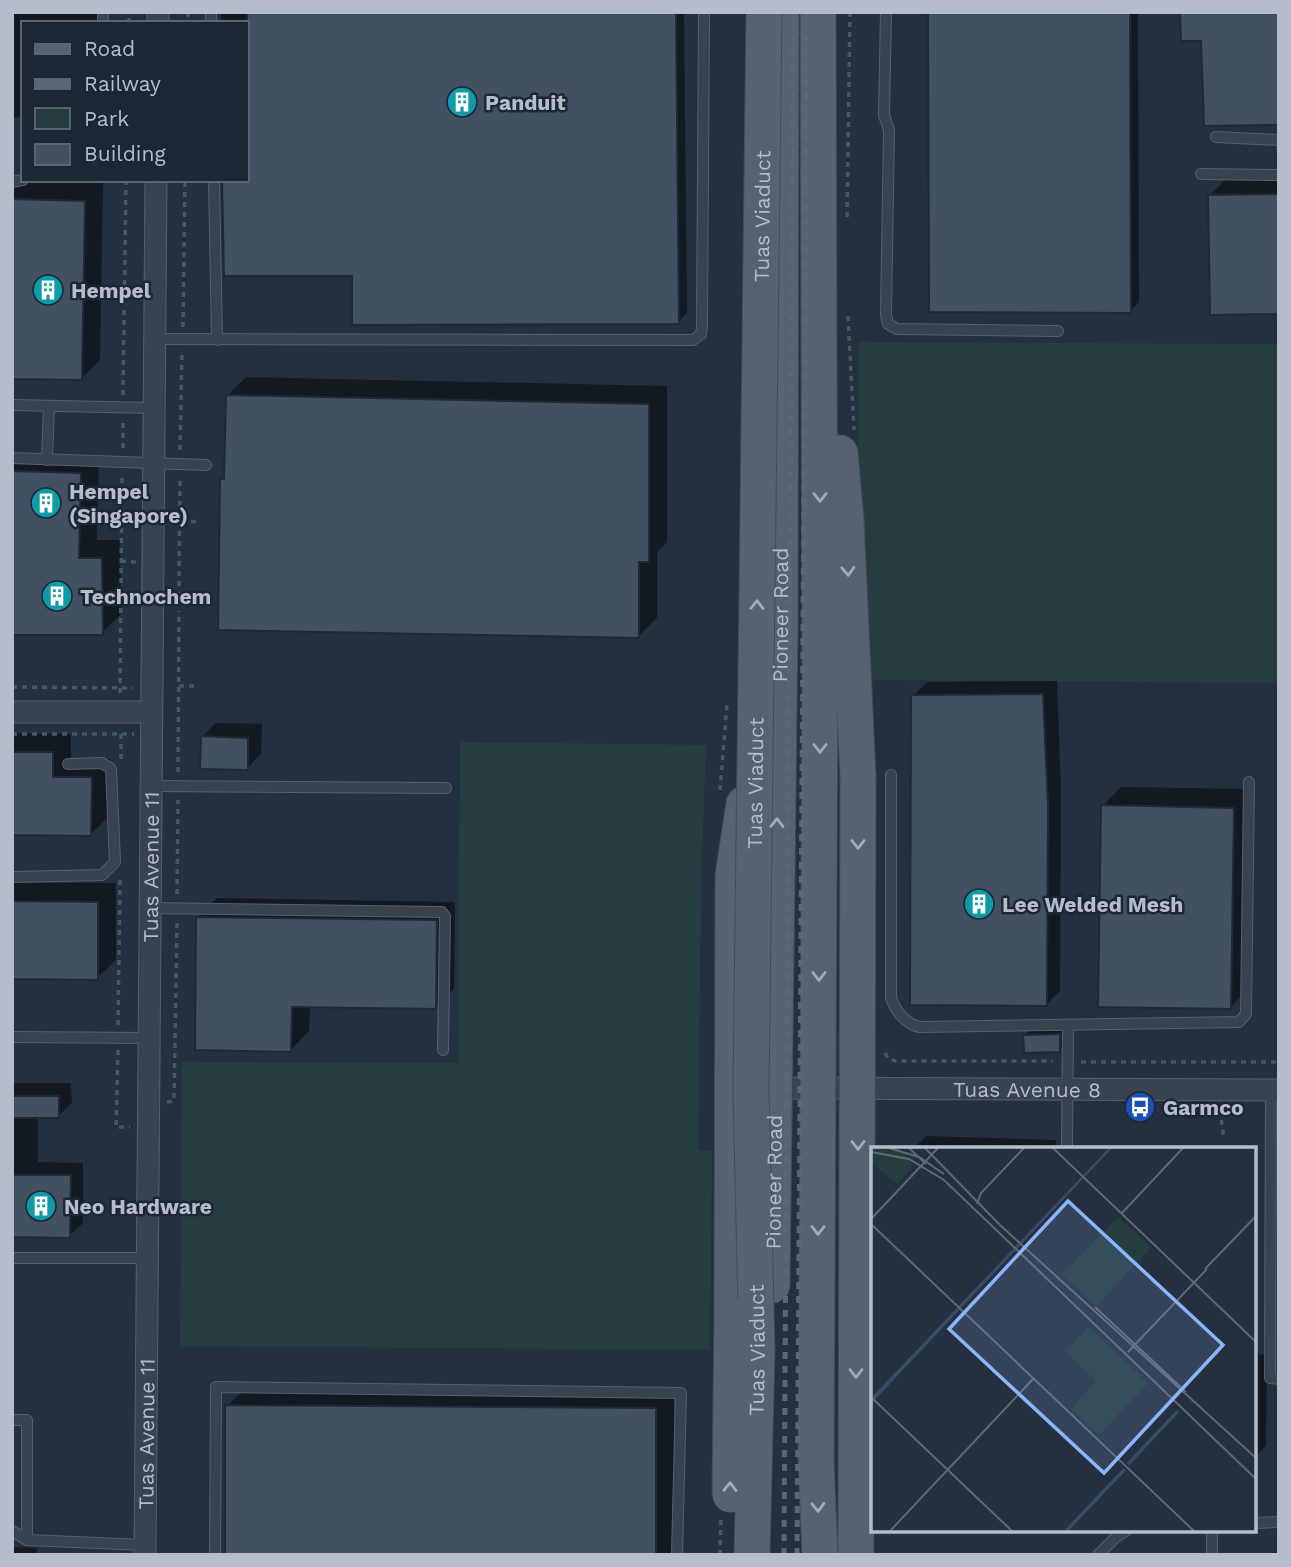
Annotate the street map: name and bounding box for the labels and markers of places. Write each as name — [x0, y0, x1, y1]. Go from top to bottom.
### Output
building icon: Panduit — [445, 85, 479, 119]
place label: Panduit — [485, 90, 566, 115]
building icon: Hempel — [31, 273, 65, 307]
place label: Hempel — [71, 278, 151, 303]
place label: Hempel (Singapore) — [69, 479, 188, 528]
building icon: Hempel (Singapore) — [29, 486, 63, 520]
building icon: Technochem — [40, 579, 74, 613]
place label: Technochem — [80, 584, 211, 609]
building icon: Lee Welded Mesh — [962, 887, 996, 921]
place label: Lee Welded Mesh — [1002, 892, 1183, 917]
bus stop icon: Garmco — [1123, 1090, 1157, 1124]
place label: Garmco — [1163, 1095, 1244, 1120]
building icon: Neo Hardware — [24, 1189, 58, 1223]
place label: Neo Hardware — [64, 1194, 212, 1219]

